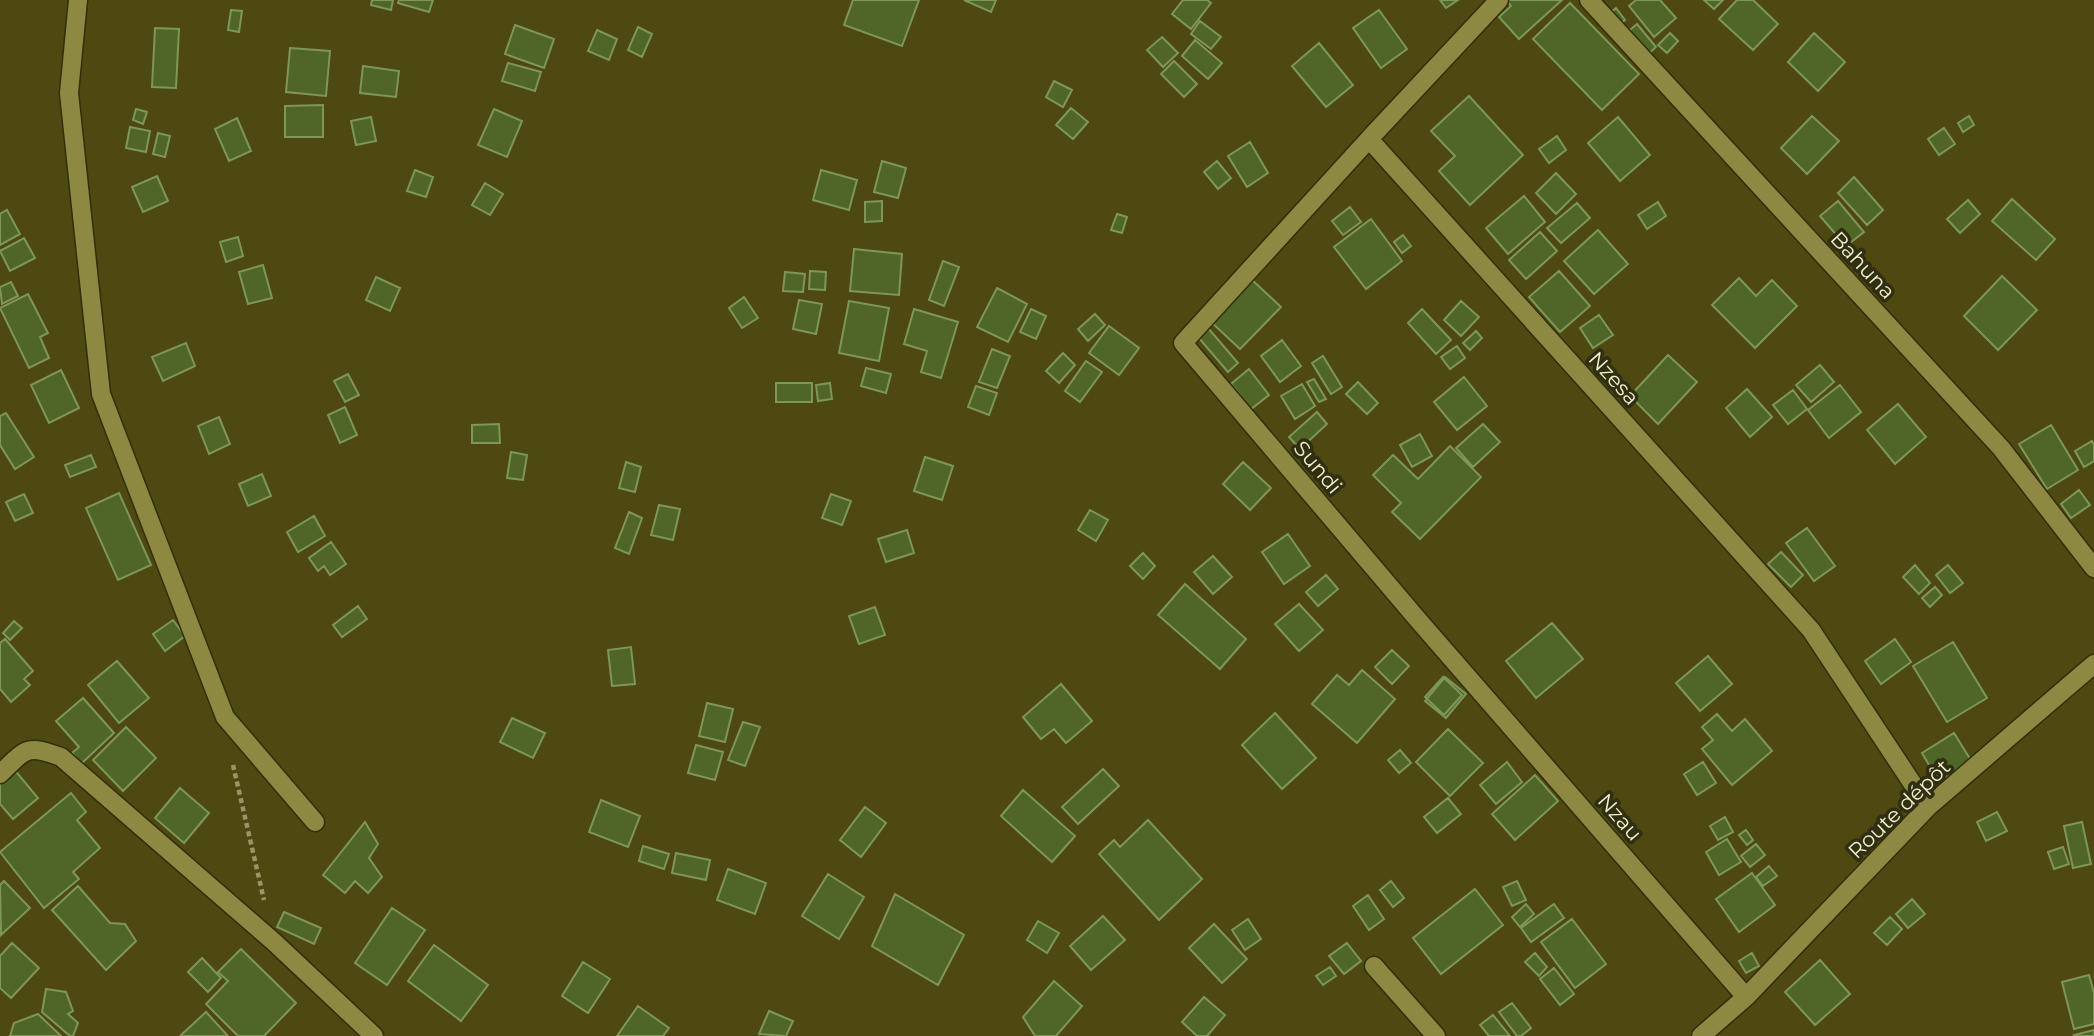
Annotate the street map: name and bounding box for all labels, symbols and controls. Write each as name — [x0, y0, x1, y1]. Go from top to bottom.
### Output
street label: Bahuna — [1826, 226, 1900, 304]
street label: Nzesa — [1584, 346, 1644, 410]
street label: Sundi — [1289, 436, 1347, 498]
street label: Route dépôt — [1843, 754, 1955, 864]
street label: Nzau — [1593, 788, 1647, 846]

